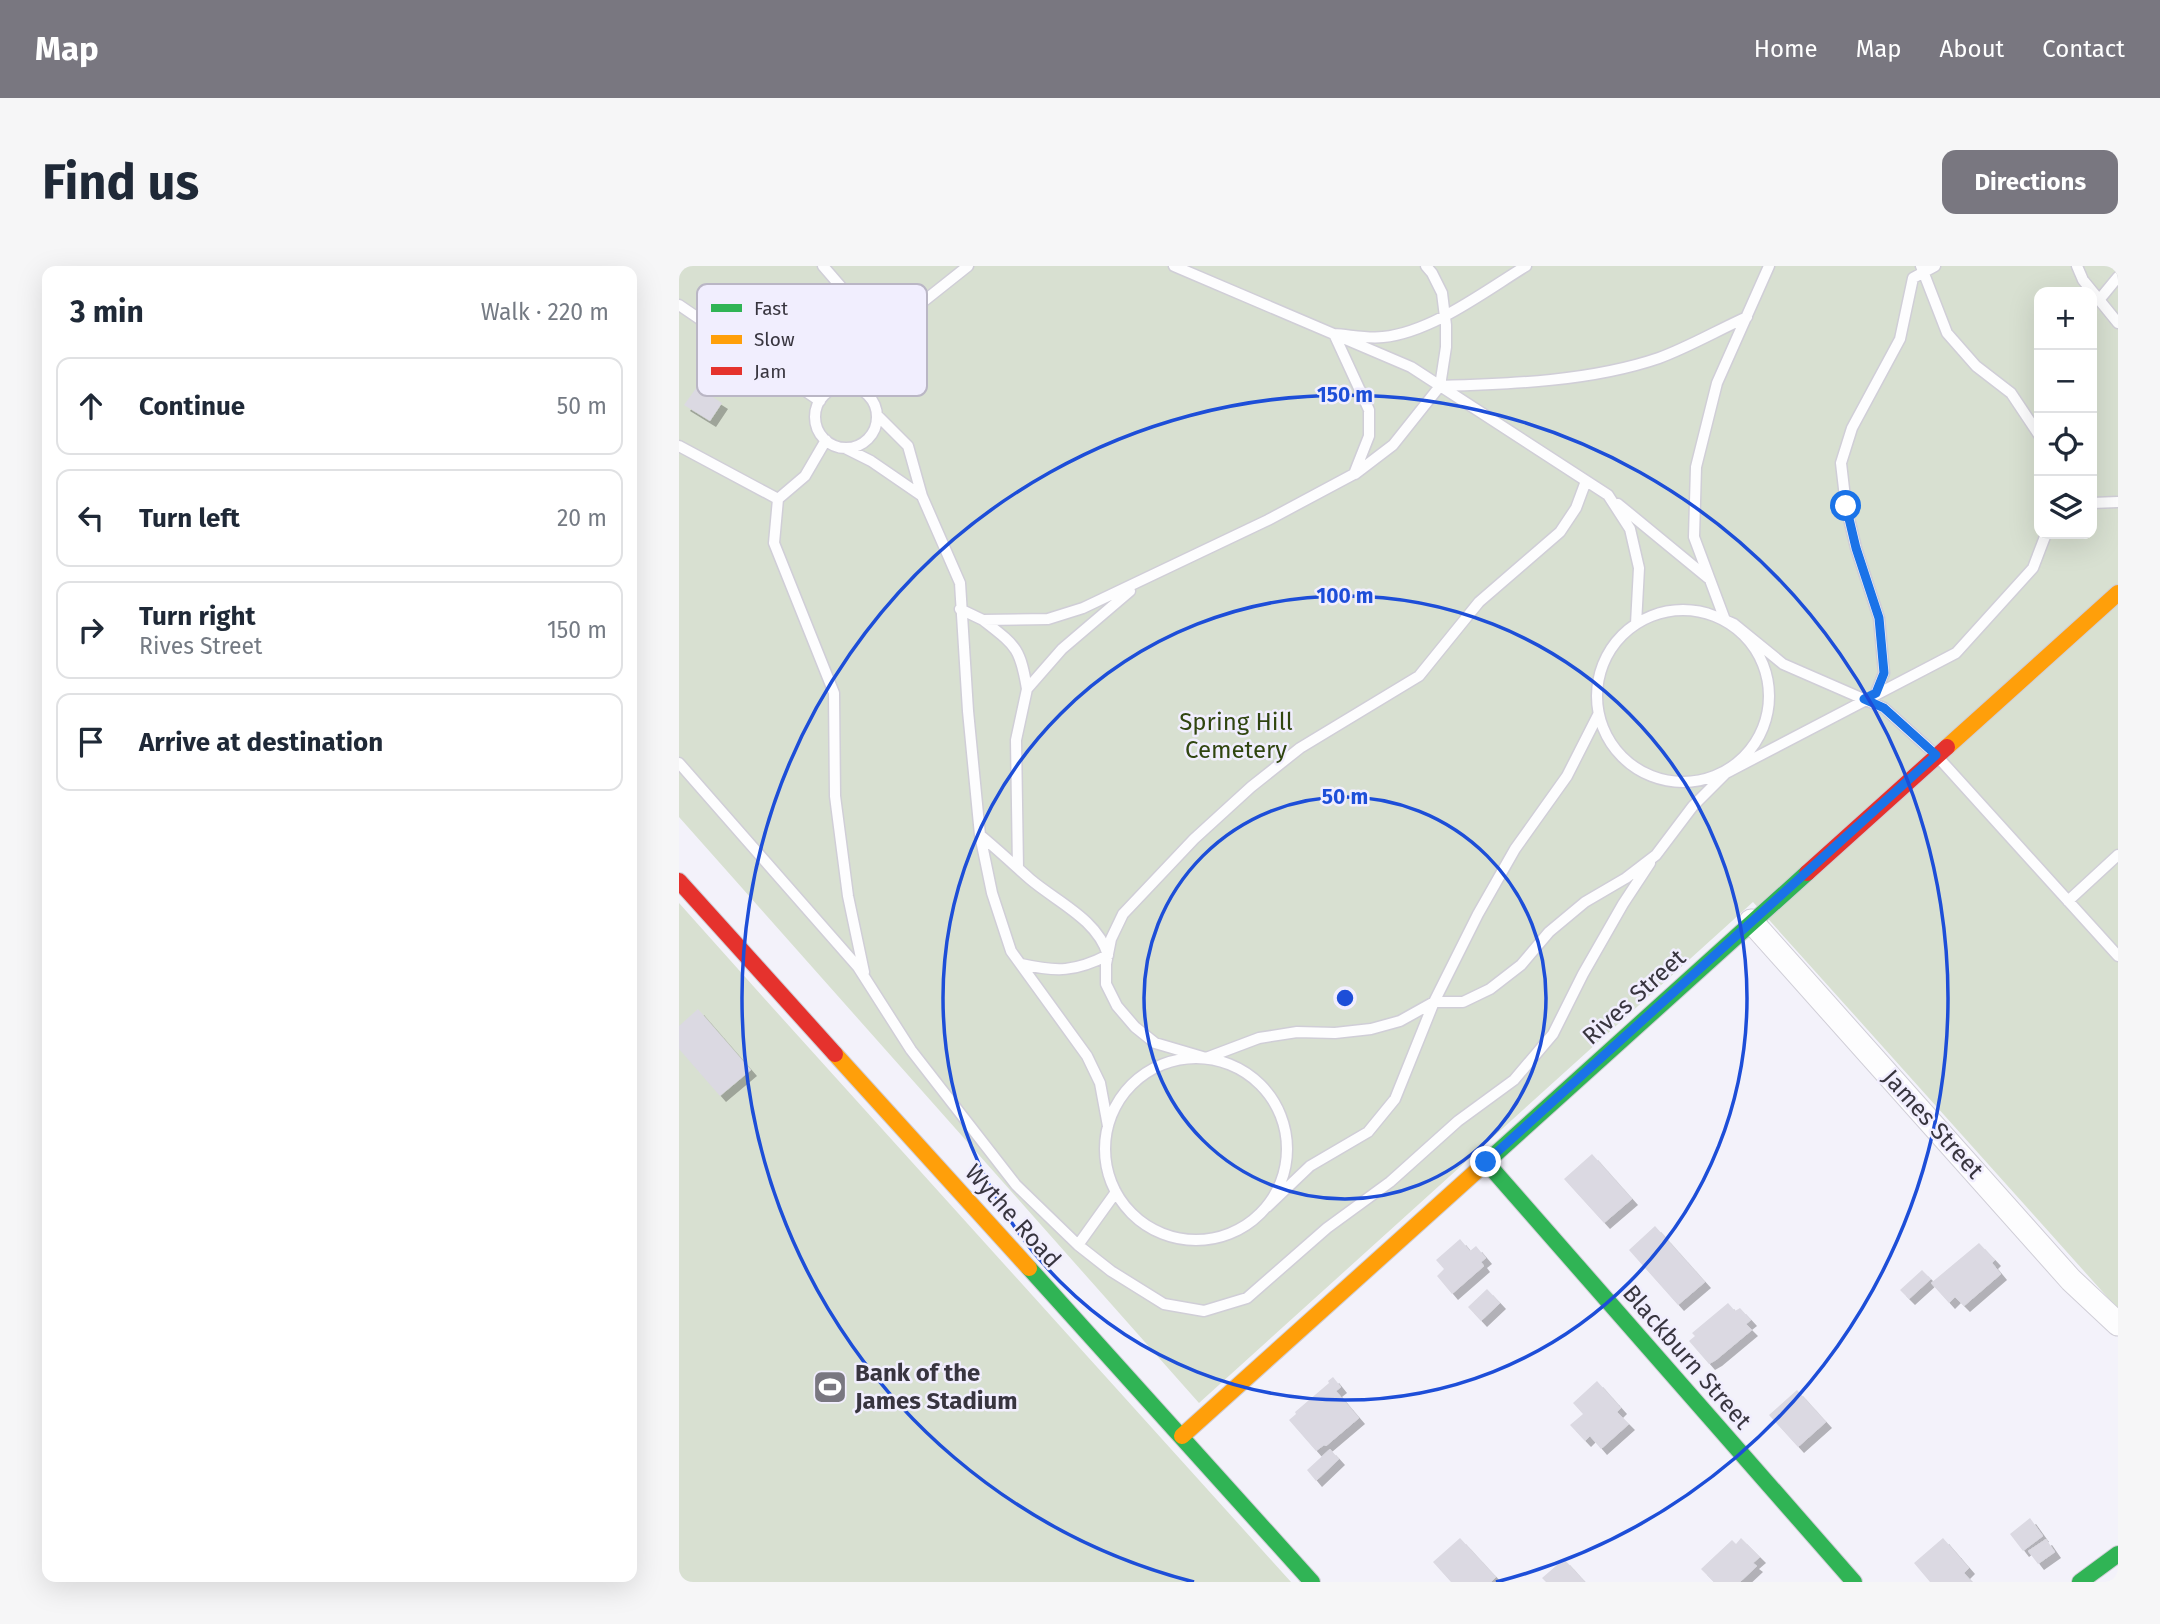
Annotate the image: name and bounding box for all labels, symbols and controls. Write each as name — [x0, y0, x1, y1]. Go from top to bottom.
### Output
text: Map — [35, 29, 99, 69]
text: Home — [1754, 35, 1818, 63]
text: Map — [1856, 35, 1902, 63]
text: About — [1940, 35, 2004, 63]
text: Contact — [2042, 35, 2125, 63]
button: Directions — [1942, 150, 2118, 214]
text: Find us — [42, 153, 199, 212]
legend — [697, 284, 927, 396]
map controls — [2034, 287, 2097, 539]
button: + — [2034, 287, 2097, 350]
text: 3 min — [70, 294, 144, 330]
text: Fast — [754, 297, 788, 320]
text: Walk · 220 m — [481, 298, 609, 326]
text: Slow — [754, 328, 795, 351]
button: − — [2034, 350, 2097, 413]
text: Jam — [754, 360, 786, 383]
text: 150 m — [1317, 382, 1373, 408]
icon: ahead — [72, 387, 110, 425]
text: Continue — [139, 391, 245, 422]
text: 50 m — [557, 392, 607, 420]
button: locate — [2034, 413, 2097, 476]
button: layers — [2034, 476, 2097, 539]
route start — [1830, 490, 1861, 521]
icon: left — [72, 499, 110, 537]
text: Turn left — [139, 503, 240, 534]
text: 20 m — [557, 504, 607, 532]
text: 100 m — [1316, 583, 1374, 609]
text: Turn right — [139, 601, 256, 632]
icon: right — [72, 611, 110, 649]
text: 150 m — [547, 616, 607, 644]
text: Rives Street — [139, 632, 262, 660]
park label: Spring Hill Cemetery — [1179, 708, 1293, 764]
icon: arrive — [72, 723, 110, 761]
text: Arrive at destination — [139, 727, 383, 758]
text: 50 m — [1322, 784, 1368, 810]
street label: Rives Street — [1577, 943, 1691, 1050]
centre of rings — [1333, 986, 1357, 1010]
street label: James Street — [1877, 1064, 1989, 1184]
route end — [1470, 1146, 1501, 1177]
street label: Wythe Road — [959, 1159, 1067, 1273]
street label: Blackburn Street — [1617, 1279, 1757, 1435]
place label: Bank of the James Stadium — [854, 1359, 1018, 1415]
sports icon: Bank of the James Stadium — [811, 1368, 849, 1406]

